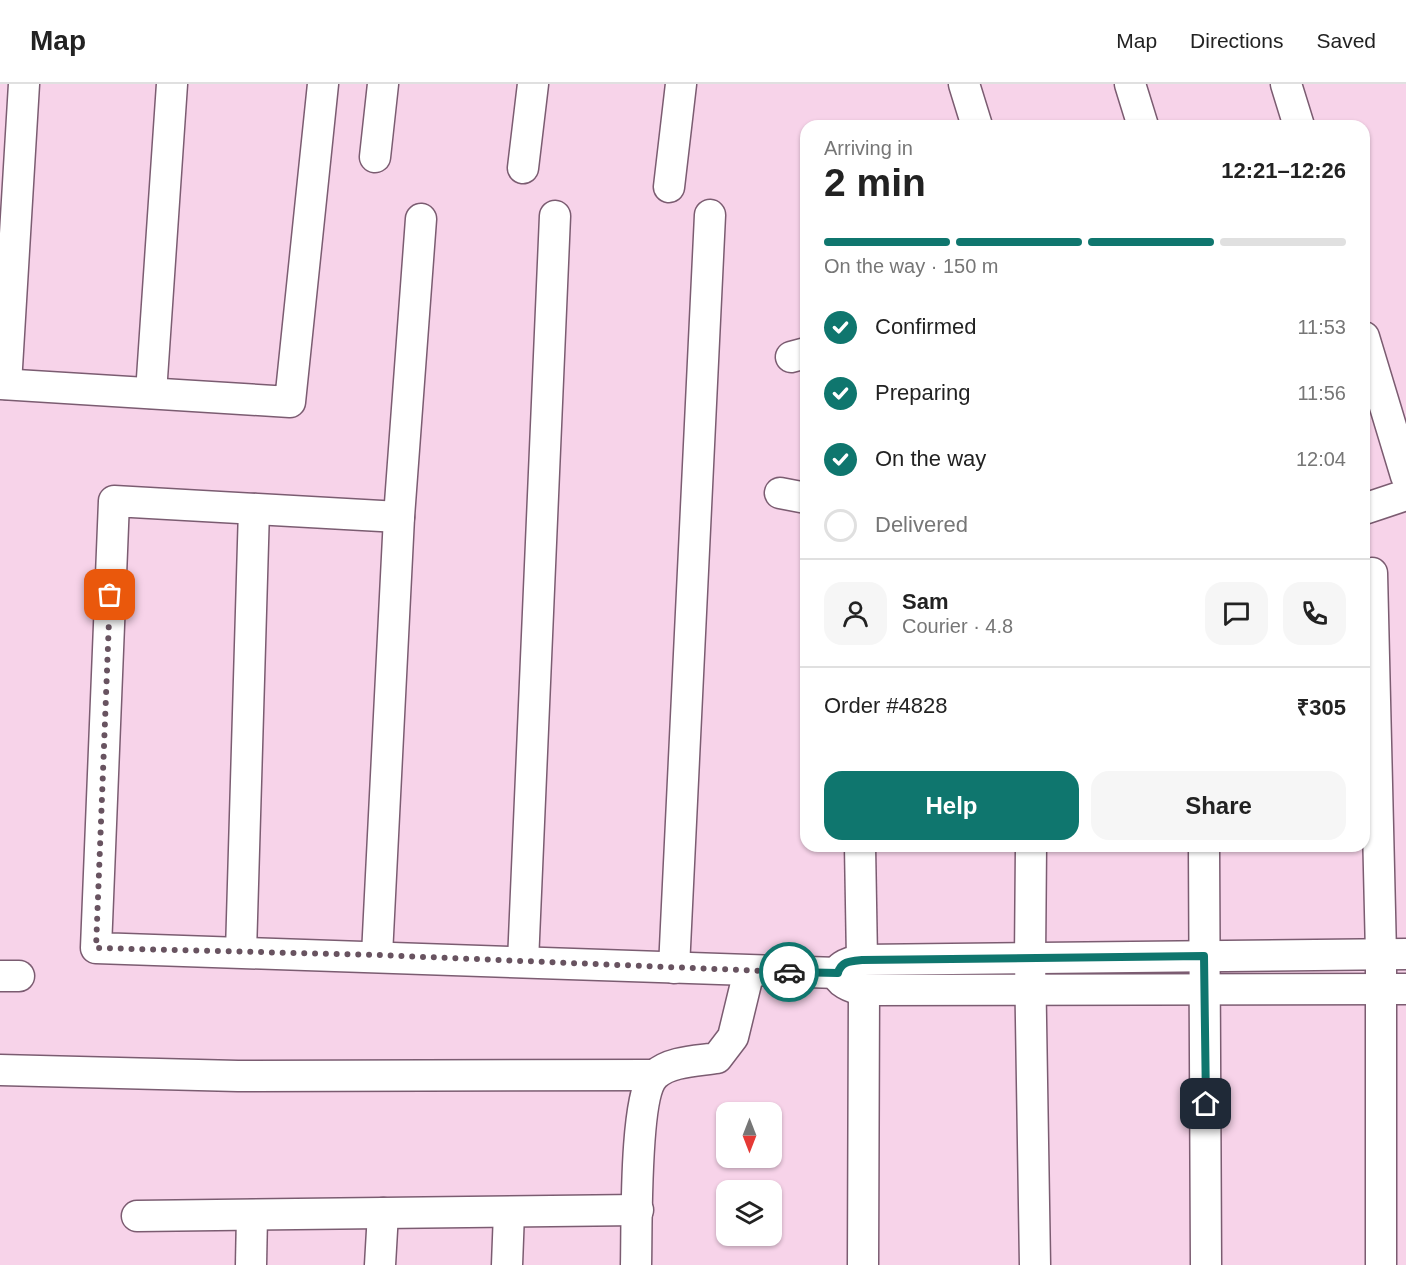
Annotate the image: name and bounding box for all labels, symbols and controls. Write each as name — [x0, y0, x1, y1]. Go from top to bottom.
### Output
text: Map — [30, 25, 86, 56]
text: Map — [1116, 29, 1157, 52]
text: Directions — [1190, 29, 1283, 52]
text: Saved — [1316, 29, 1376, 52]
text: Arriving in — [824, 137, 913, 159]
text: 12:21–12:26 — [1221, 158, 1346, 183]
text: 2 min — [824, 161, 926, 204]
text: On the way · 150 m — [824, 255, 999, 277]
icon: check — [824, 311, 857, 344]
text: Confirmed — [875, 314, 976, 339]
text: 11:53 — [1297, 316, 1346, 338]
icon: check — [824, 377, 857, 410]
text: Preparing — [875, 380, 970, 405]
text: 11:56 — [1297, 382, 1346, 404]
icon: check — [824, 443, 857, 476]
text: On the way — [875, 446, 986, 471]
text: 12:04 — [1296, 448, 1346, 470]
text: Delivered — [875, 512, 968, 537]
pin — [84, 569, 135, 620]
icon: bag — [93, 578, 126, 611]
button: person — [824, 582, 887, 645]
button: chat — [1205, 582, 1268, 645]
button: phone — [1283, 582, 1346, 645]
text: Sam — [902, 589, 948, 614]
text: Courier · 4.8 — [902, 615, 1013, 637]
text: Order #4828 — [824, 693, 948, 718]
text: ₹305 — [1297, 695, 1346, 720]
button: Help — [824, 771, 1079, 840]
button: Share — [1091, 771, 1346, 840]
courier — [759, 942, 819, 1002]
icon: car — [773, 956, 806, 989]
pin — [1180, 1078, 1231, 1129]
icon: home — [1189, 1087, 1222, 1120]
north arrow — [716, 1102, 782, 1168]
map controls — [716, 1102, 782, 1246]
button: layers — [716, 1180, 782, 1246]

